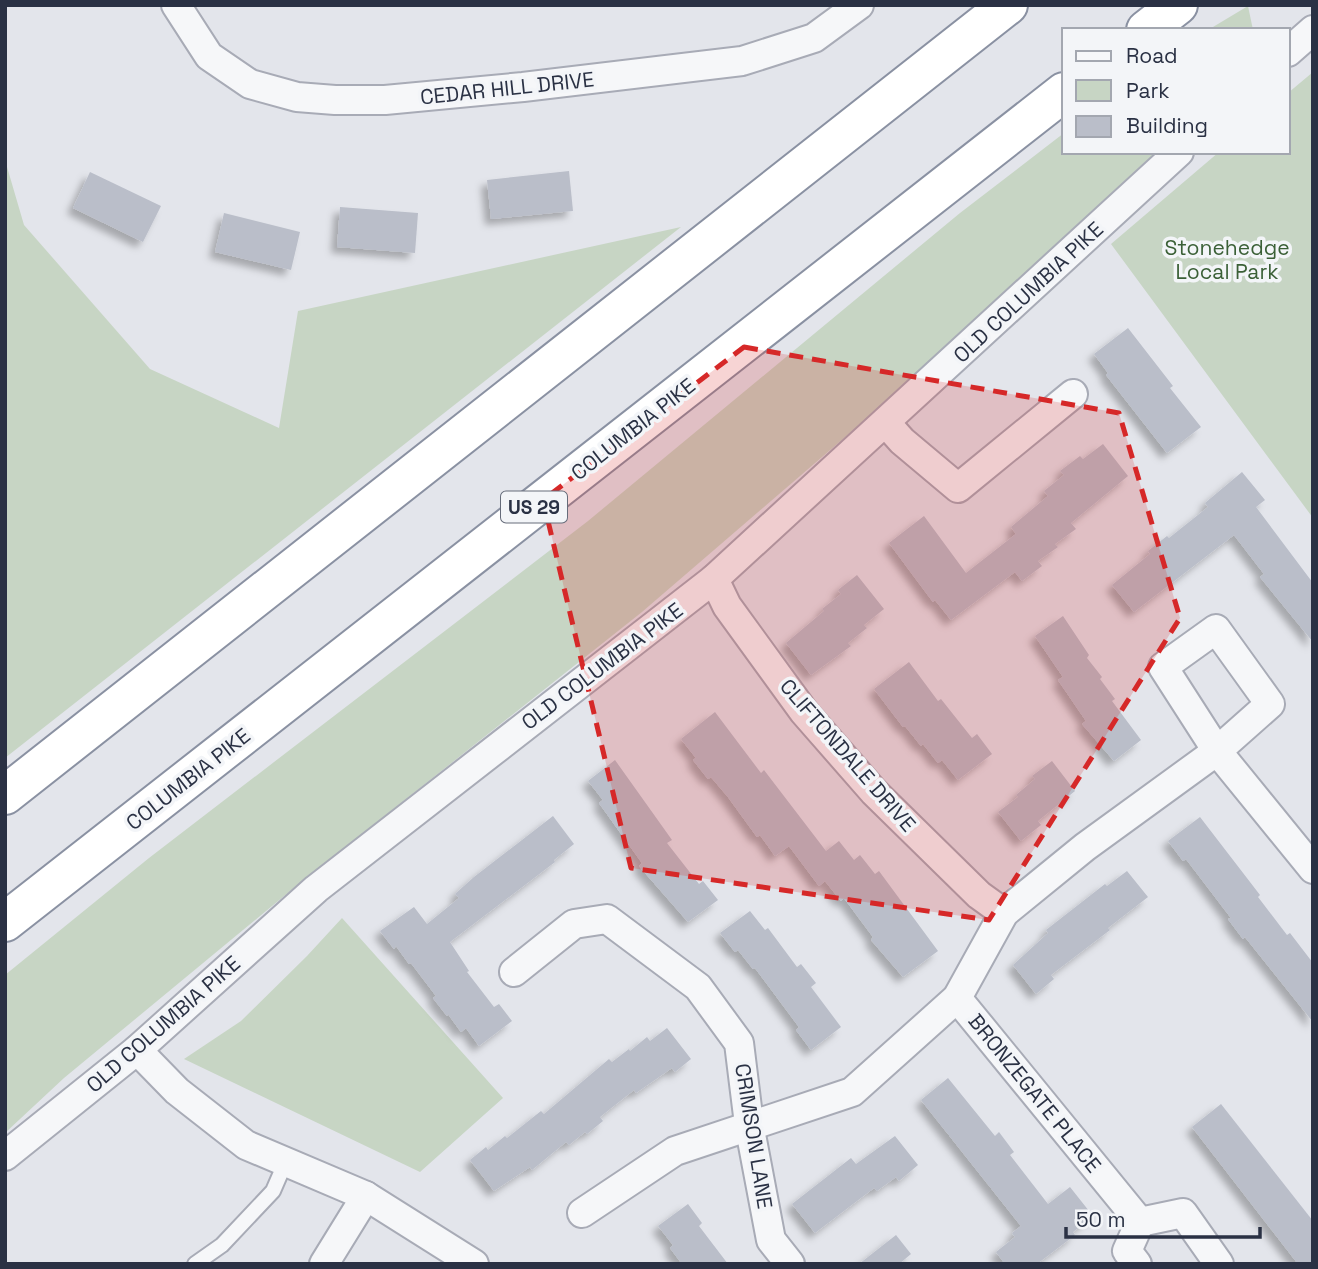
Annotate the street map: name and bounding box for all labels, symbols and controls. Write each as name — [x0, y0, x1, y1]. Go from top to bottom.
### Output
legend — [1062, 28, 1290, 154]
text: Road — [1126, 42, 1178, 69]
street label: CEDAR HILL DRIVE — [419, 65, 595, 111]
text: Park — [1126, 77, 1170, 104]
text: Building — [1126, 112, 1208, 139]
street label: OLD COLUMBIA PIKE — [947, 215, 1109, 369]
park label: Stonehedge Local Park — [1164, 234, 1290, 285]
street label: COLUMBIA PIKE — [565, 372, 701, 486]
road number: US 29 — [501, 492, 567, 522]
street label: OLD COLUMBIA PIKE — [516, 596, 688, 736]
street label: CLIFTONDALE DRIVE — [774, 673, 922, 837]
street label: COLUMBIA PIKE — [120, 722, 256, 836]
street label: OLD COLUMBIA PIKE — [80, 950, 246, 1098]
street label: BRONZEGATE PLACE — [963, 1008, 1107, 1178]
street label: CRIMSON LANE — [729, 1061, 779, 1211]
scale bar — [1066, 1196, 1260, 1240]
text: 50 m — [1076, 1206, 1126, 1233]

